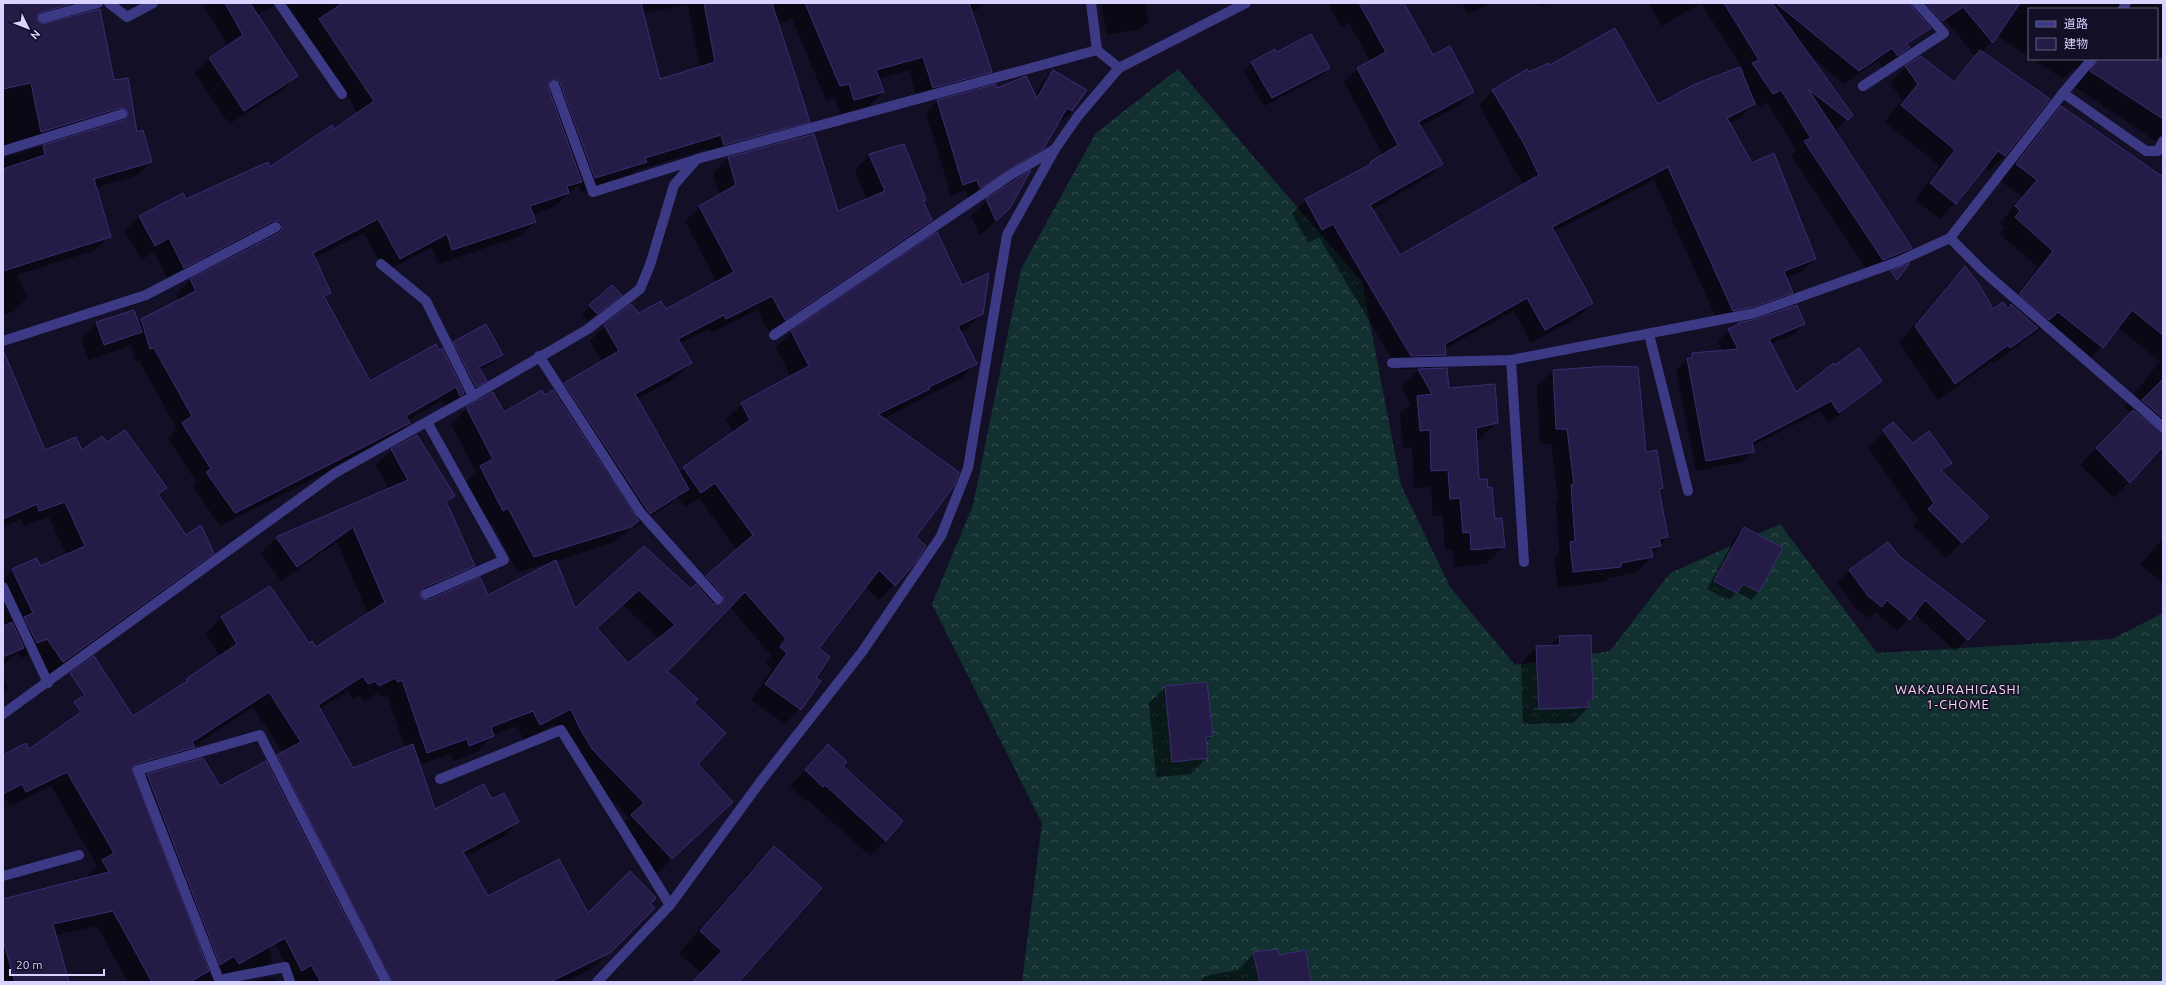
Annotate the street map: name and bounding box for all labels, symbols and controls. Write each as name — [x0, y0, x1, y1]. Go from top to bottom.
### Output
north arrow — [8, 8, 48, 48]
legend — [2028, 8, 2158, 60]
text: 道路 — [2064, 17, 2088, 30]
text: N — [28, 28, 43, 42]
text: 建物 — [2064, 37, 2088, 50]
district label: WAKAURAHIGASHI 1-CHOME — [1895, 682, 2021, 711]
scale bar — [10, 951, 104, 977]
text: 20 m — [16, 958, 43, 971]

